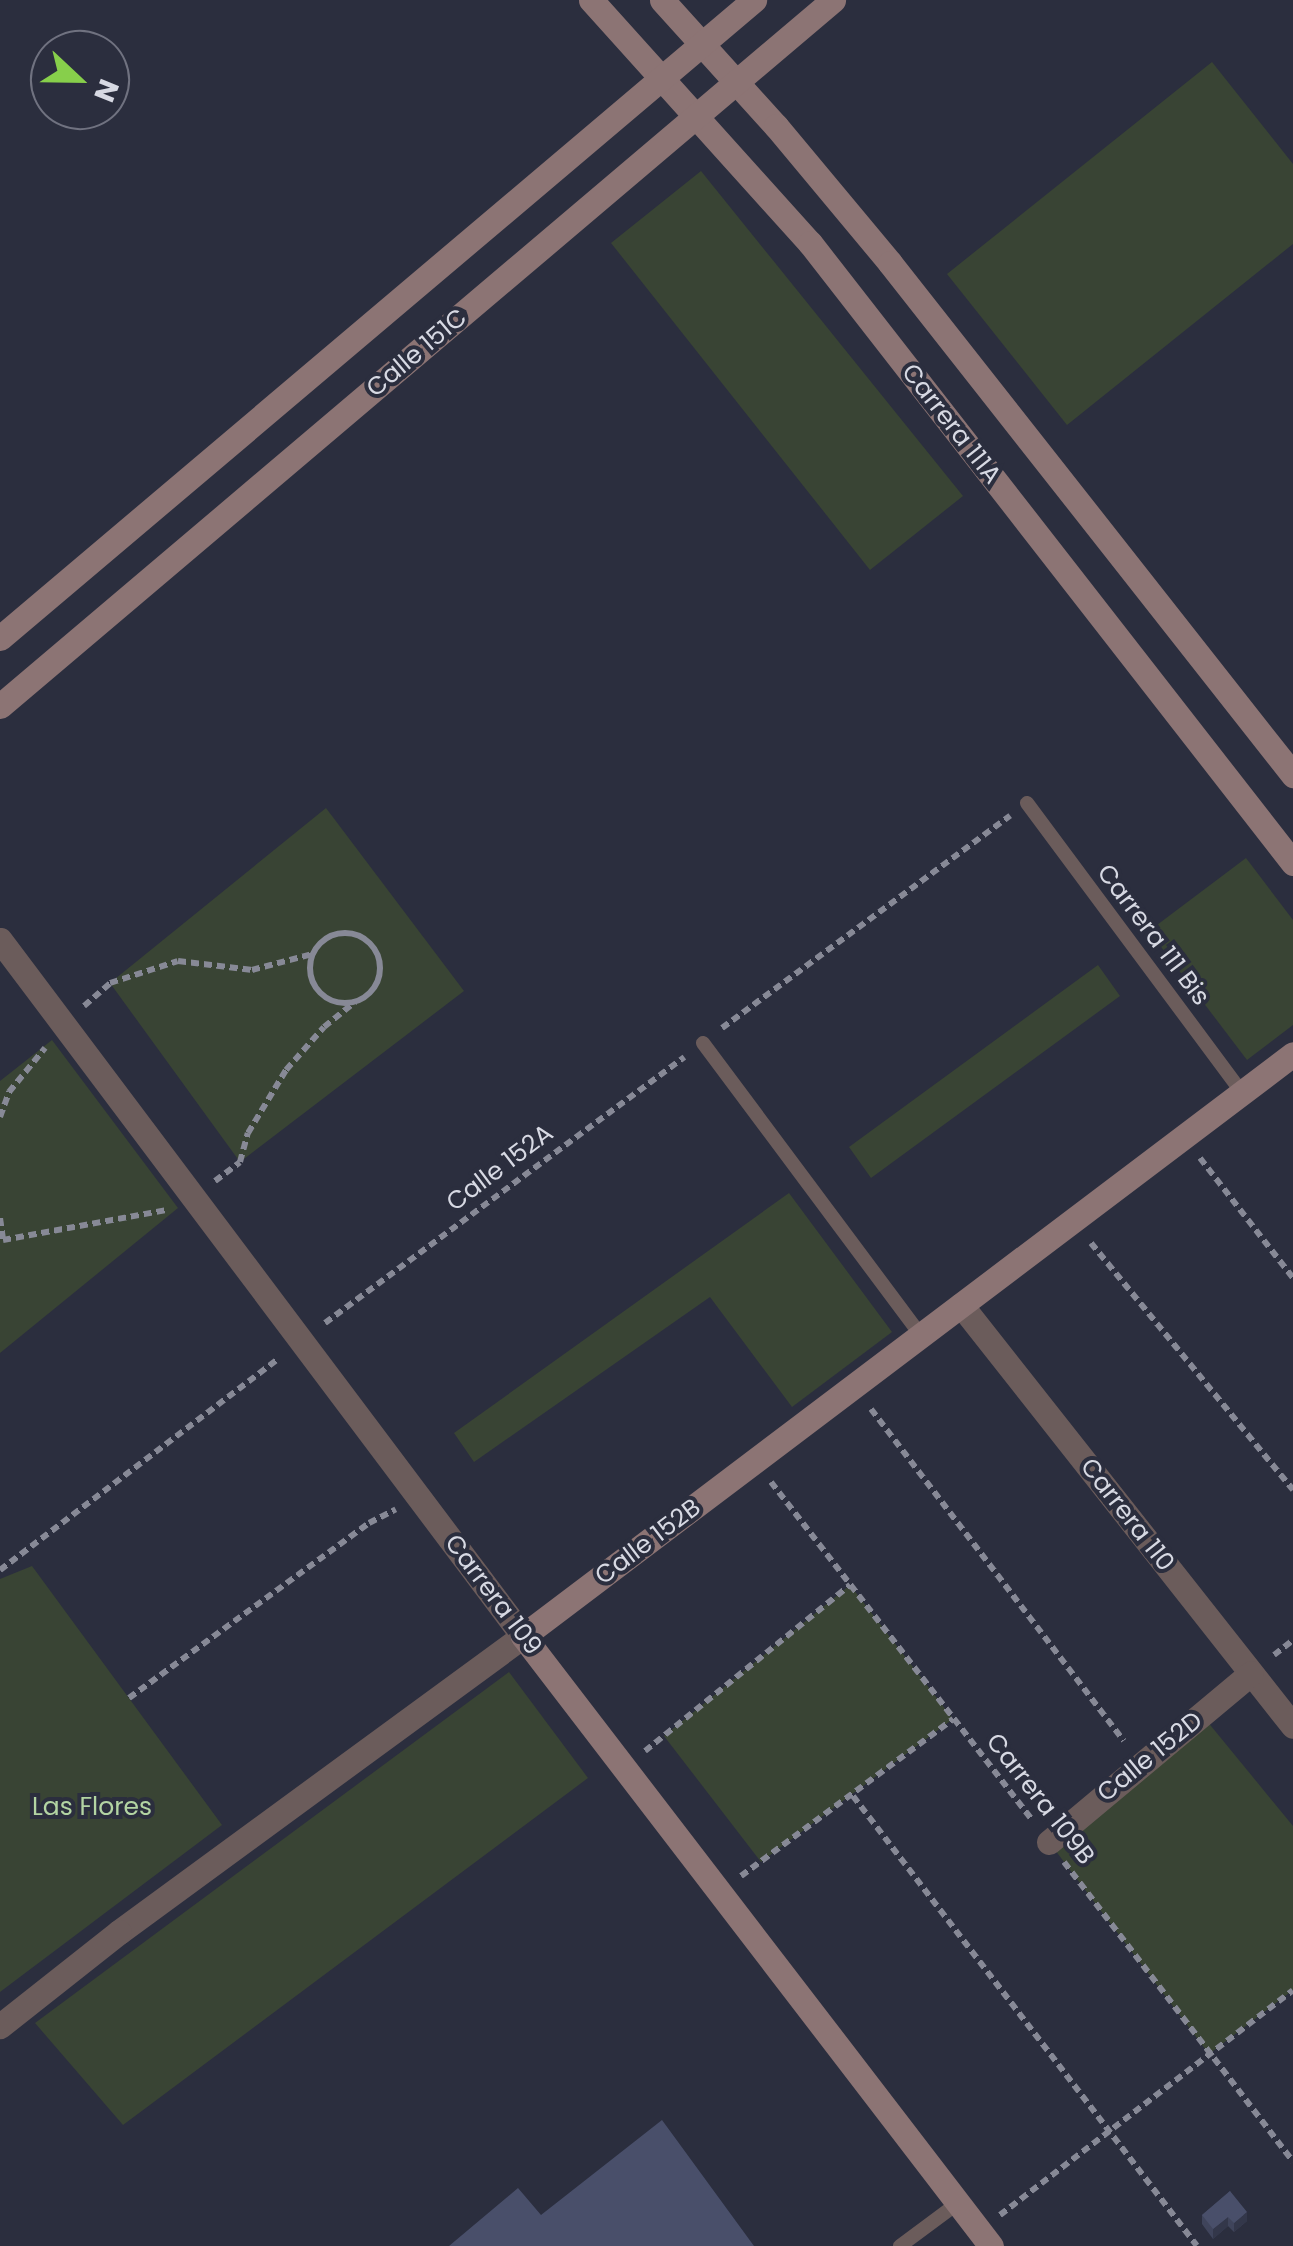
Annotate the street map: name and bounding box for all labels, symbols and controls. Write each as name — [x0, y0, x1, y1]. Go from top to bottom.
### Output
north arrow — [30, 30, 130, 130]
text: N — [84, 74, 128, 108]
street label: Calle 151C — [361, 302, 473, 404]
street label: Carrera 111A — [895, 358, 1007, 490]
street label: Carrera 111 Bis — [1090, 859, 1216, 1011]
street label: Calle 152A — [441, 1118, 559, 1218]
street label: Carrera 110 — [1074, 1453, 1180, 1577]
street label: Calle 152B — [589, 1493, 707, 1591]
street label: Carrera 109 — [438, 1529, 548, 1661]
street label: Calle 152D — [1091, 1706, 1209, 1808]
street label: Carrera 109B — [980, 1728, 1100, 1870]
park label: Las Flores — [32, 1792, 152, 1822]

